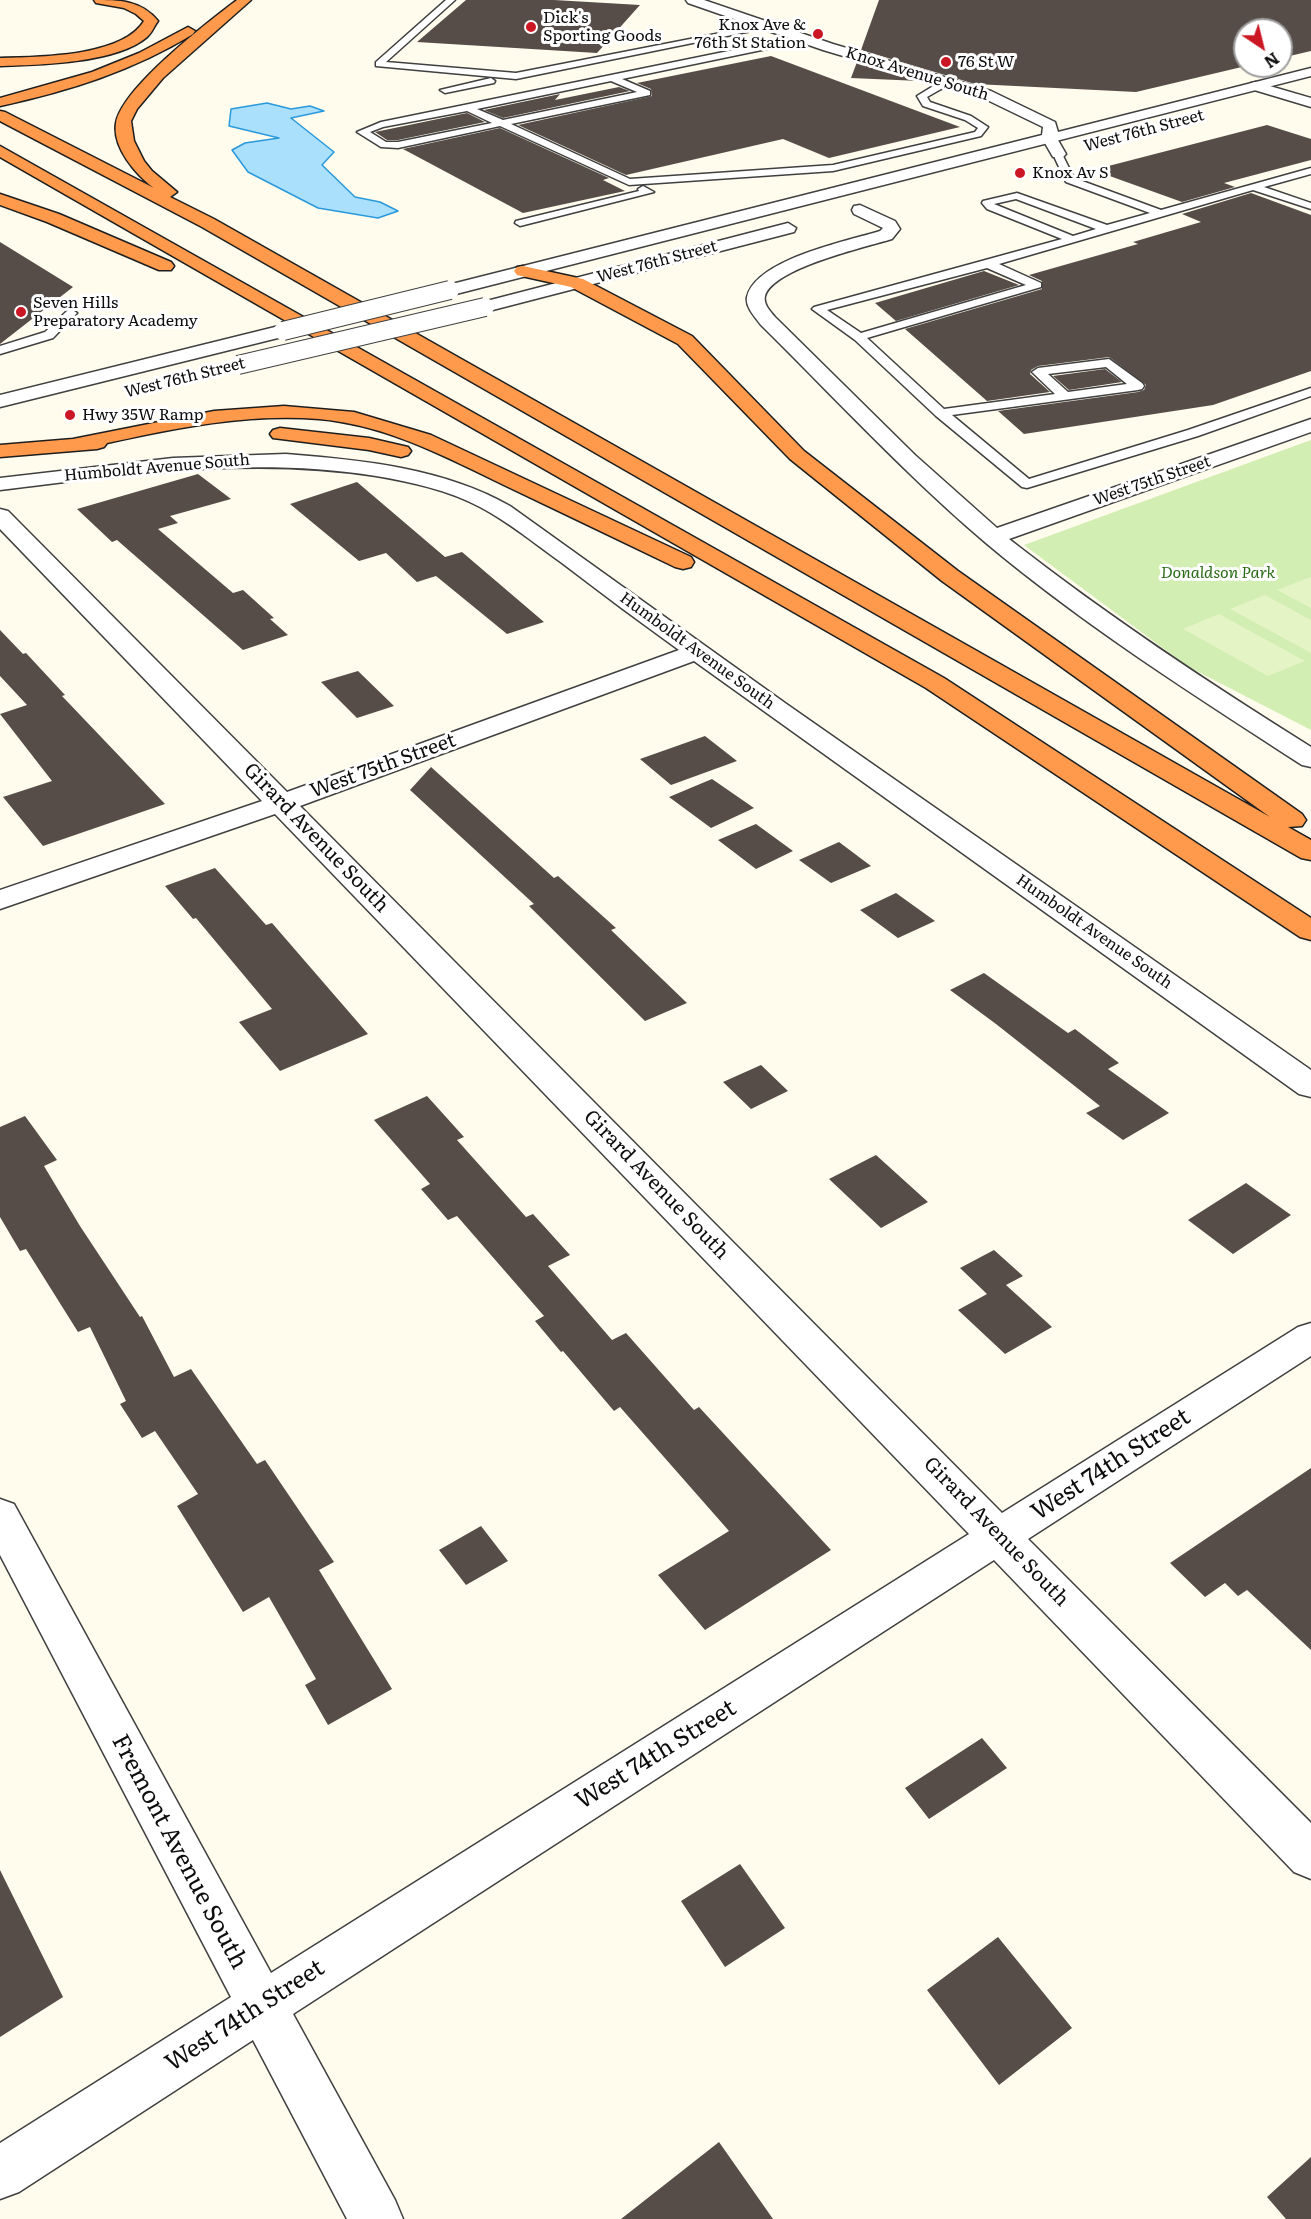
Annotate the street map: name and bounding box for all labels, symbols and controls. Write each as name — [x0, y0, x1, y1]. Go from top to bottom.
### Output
place label: Dick's Sporting Goods — [543, 8, 662, 46]
place label: Knox Ave & 76th St Station — [695, 15, 806, 53]
north arrow — [1233, 18, 1293, 78]
marker: Dick's Sporting Goods — [524, 20, 538, 34]
marker: Knox Ave & 76th St Station — [811, 27, 825, 41]
street label: Knox Avenue South — [843, 43, 991, 105]
text: N — [1260, 47, 1285, 75]
place label: 76 St W — [958, 52, 1014, 72]
marker: 76 St W — [939, 55, 953, 69]
street label: West 76th Street — [1082, 106, 1206, 156]
place label: Knox Av S — [1032, 163, 1108, 183]
marker: Knox Av S — [1013, 166, 1027, 180]
street label: West 76th Street — [595, 237, 719, 287]
place label: Seven Hills Preparatory Academy — [33, 293, 198, 331]
marker: Seven Hills Preparatory Academy — [14, 305, 28, 319]
street label: West 76th Street — [123, 354, 247, 402]
place label: Hwy 35W Ramp — [82, 405, 204, 425]
marker: Hwy 35W Ramp — [63, 408, 77, 422]
street label: Humboldt Avenue South — [63, 450, 251, 486]
street label: West 75th Street — [1091, 452, 1213, 510]
park label: Donaldson Park — [1161, 563, 1275, 583]
street label: Humboldt Avenue South — [616, 588, 778, 714]
street label: West 75th Street — [307, 728, 459, 804]
street label: Girard Avenue South — [238, 758, 394, 918]
street label: Humboldt Avenue South — [1012, 871, 1176, 993]
street label: Girard Avenue South — [578, 1105, 734, 1265]
street label: West 74th Street — [1026, 1403, 1196, 1527]
street label: Girard Avenue South — [918, 1452, 1074, 1612]
street label: West 74th Street — [570, 1694, 742, 1816]
street label: Fremont Avenue South — [105, 1730, 253, 1974]
street label: West 74th Street — [160, 1954, 330, 2078]

